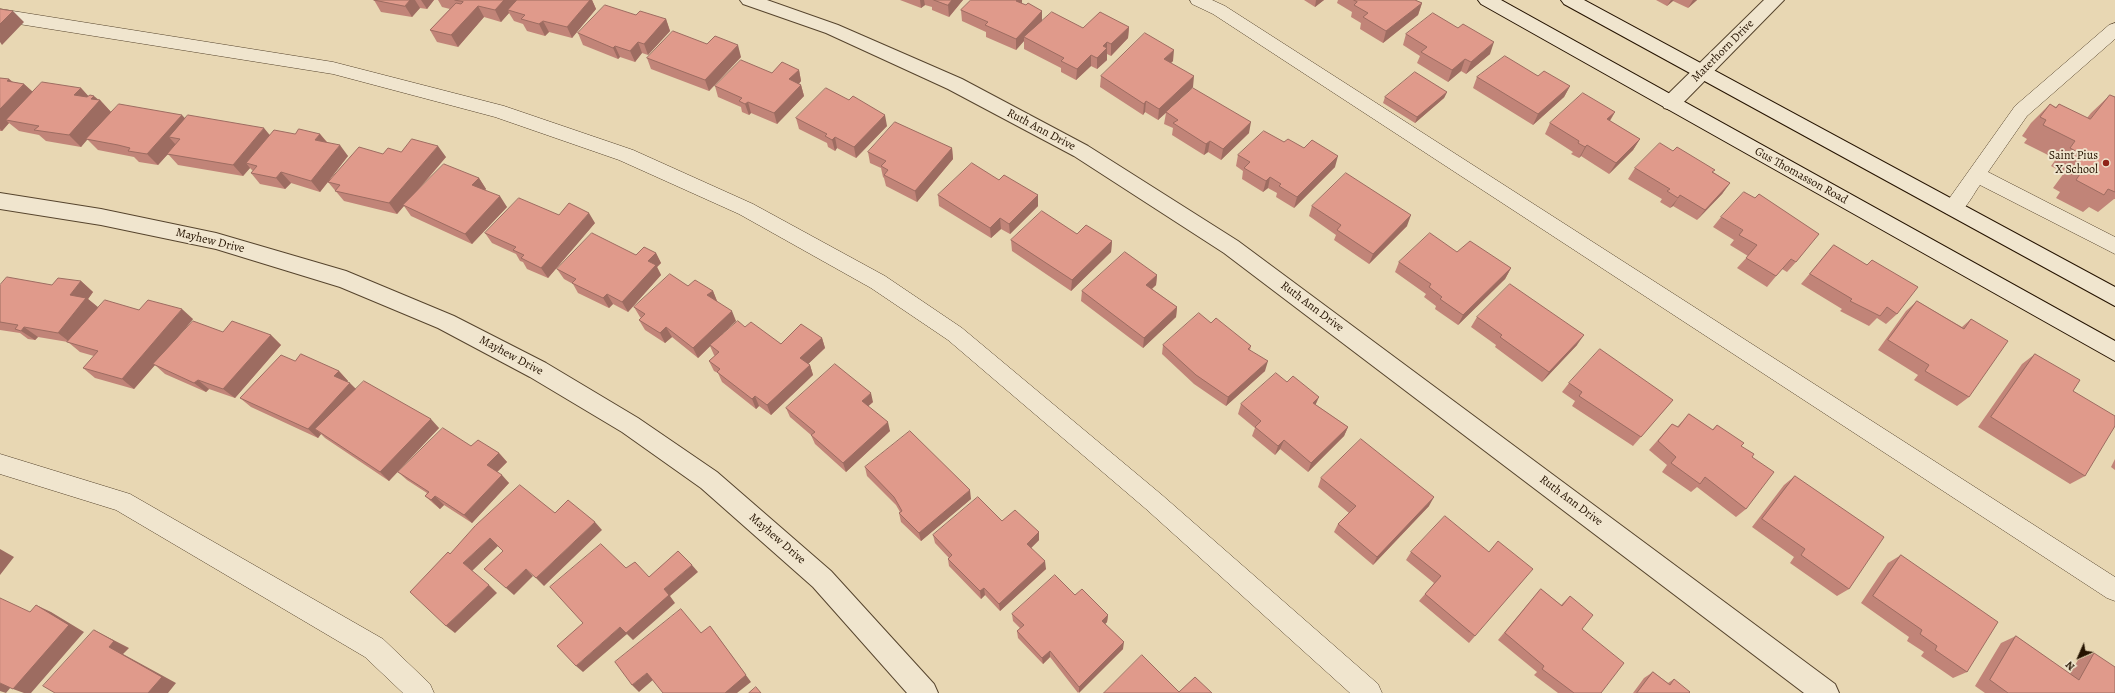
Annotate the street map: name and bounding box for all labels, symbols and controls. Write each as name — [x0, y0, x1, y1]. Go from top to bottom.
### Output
street label: Materhorn Drive — [1689, 17, 1757, 85]
street label: Ruth Ann Drive — [1004, 106, 1078, 154]
street label: Gus Thomasson Road — [1752, 144, 1850, 208]
place label: Saint Pius X School — [2049, 149, 2098, 177]
marker: Saint Pius X School — [2101, 158, 2111, 168]
street label: Mayhew Drive — [174, 226, 246, 256]
street label: Ruth Ann Drive — [1278, 279, 1346, 335]
street label: Mayhew Drive — [477, 333, 545, 379]
street label: Ruth Ann Drive — [1537, 473, 1605, 529]
street label: Mayhew Drive — [746, 510, 808, 568]
north arrow — [2059, 637, 2099, 677]
text: N — [2062, 658, 2078, 674]

